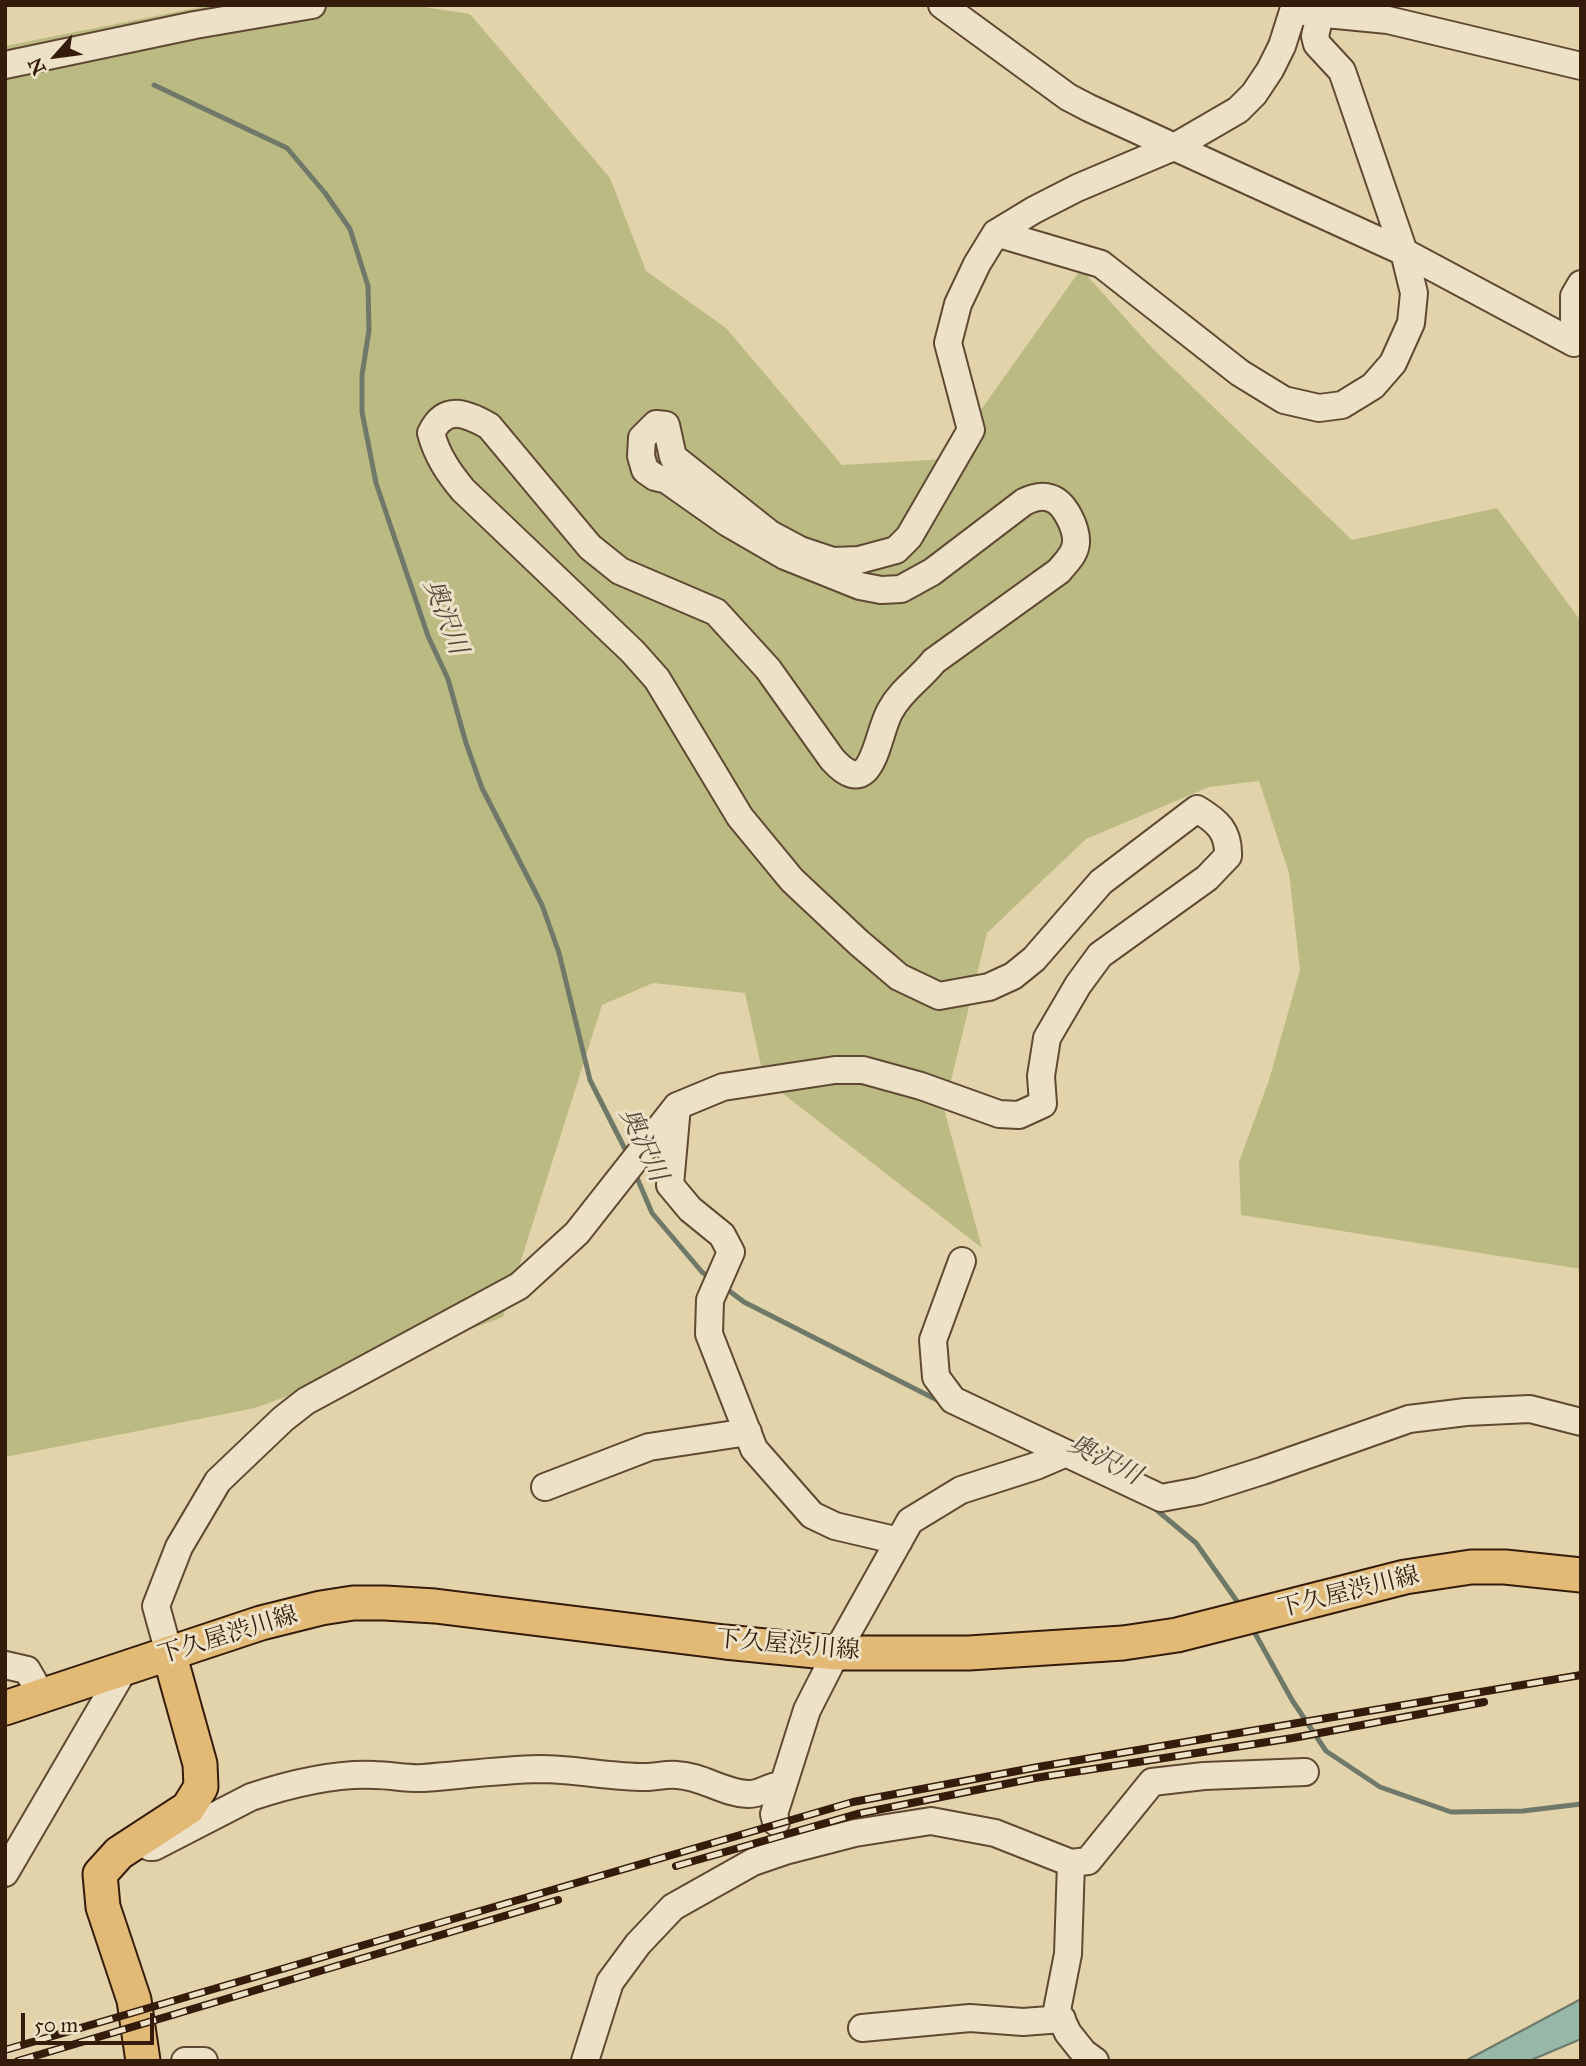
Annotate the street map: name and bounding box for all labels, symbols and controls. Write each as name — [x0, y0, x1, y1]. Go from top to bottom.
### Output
north arrow — [21, 21, 91, 91]
text: N — [23, 54, 51, 79]
water label: 奥沢川 — [415, 575, 473, 659]
water label: 奥沢川 — [611, 1103, 673, 1187]
water label: 奥沢川 — [1062, 1429, 1146, 1493]
street label: 下久屋渋川線 — [1276, 1562, 1422, 1624]
street label: 下久屋渋川線 — [155, 1601, 301, 1671]
street label: 下久屋渋川線 — [715, 1625, 861, 1667]
scale bar — [24, 2000, 158, 2044]
text: 50 m — [34, 2012, 78, 2038]

